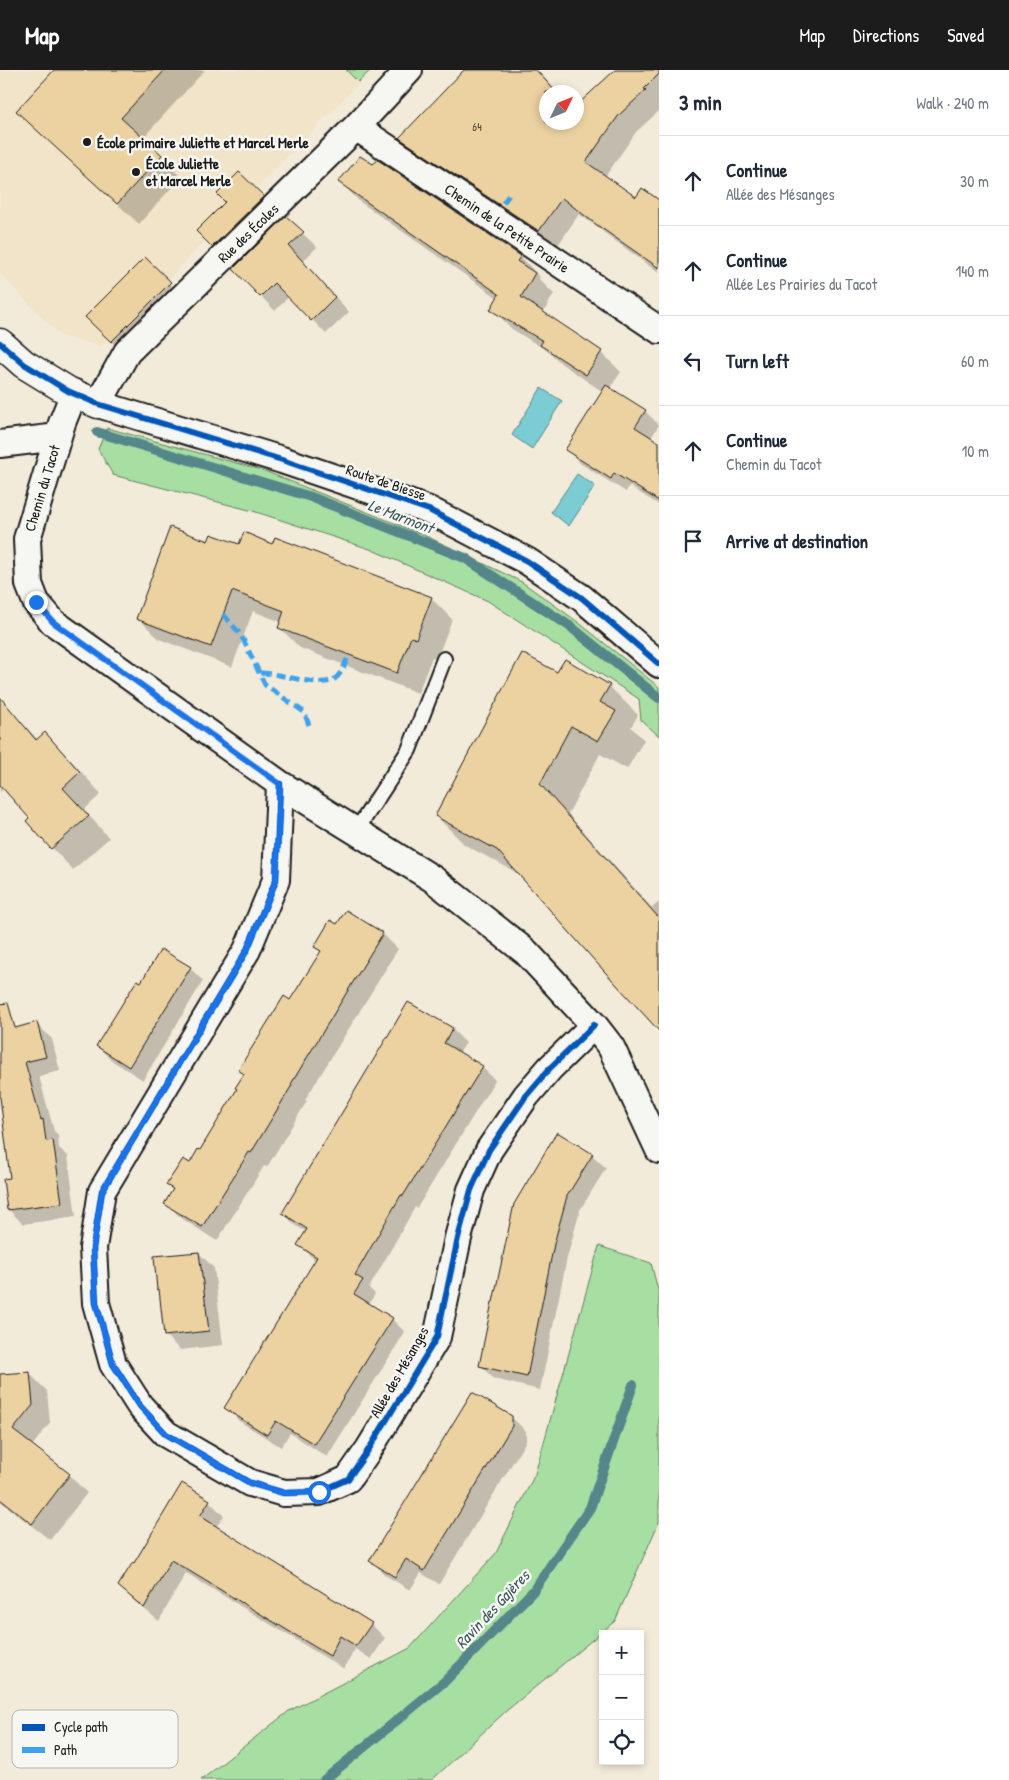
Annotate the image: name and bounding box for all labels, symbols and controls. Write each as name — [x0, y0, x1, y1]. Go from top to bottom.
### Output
text: Map — [25, 19, 59, 51]
text: Map — [800, 23, 825, 48]
text: Directions — [853, 23, 919, 48]
text: Saved — [947, 23, 984, 48]
north arrow — [539, 85, 584, 130]
text: 3 min — [679, 88, 722, 117]
text: Walk · 240 m — [916, 92, 989, 114]
house number: 64 — [472, 118, 482, 135]
place label: École primaire Juliette et Marcel Merle — [97, 132, 309, 154]
marker: École primaire Juliette et Marcel Merle — [81, 136, 93, 148]
place label: École Juliette et Marcel Merle — [146, 153, 231, 191]
text: Continue — [726, 157, 787, 183]
marker: École Juliette et Marcel Merle — [130, 166, 142, 178]
icon: ahead — [679, 167, 707, 195]
text: 30 m — [960, 170, 989, 192]
street label: Chemin de la Petite Prairie — [440, 178, 574, 278]
text: Allée des Mésanges — [726, 183, 835, 205]
street label: Rue des Écoles — [213, 198, 283, 267]
text: Continue — [726, 247, 787, 273]
icon: ahead — [679, 257, 707, 285]
text: 140 m — [955, 260, 989, 282]
text: Allée Les Prairies du Tacot — [726, 273, 877, 295]
icon: left — [679, 347, 707, 375]
text: Turn left — [726, 348, 789, 374]
text: 60 m — [961, 350, 989, 372]
text: Continue — [726, 427, 787, 453]
icon: ahead — [679, 437, 707, 465]
text: 10 m — [961, 440, 989, 462]
street label: Chemin du Tacot — [19, 441, 65, 534]
text: Chemin du Tacot — [726, 453, 821, 475]
street label: Route de Biesse — [343, 459, 429, 505]
water label: Le Marmont — [365, 494, 439, 539]
icon: arrive — [679, 527, 707, 555]
text: Arrive at destination — [726, 528, 868, 554]
route end — [25, 591, 48, 614]
street label: Allée des Mésanges — [364, 1322, 434, 1421]
route start — [308, 1481, 331, 1504]
water label: Ravin des Gajères — [450, 1564, 535, 1653]
map controls — [599, 1630, 644, 1765]
button: + — [599, 1630, 644, 1675]
button: − — [599, 1675, 644, 1720]
legend — [12, 1710, 178, 1768]
text: Cycle path — [54, 1717, 108, 1737]
button: locate — [599, 1720, 644, 1765]
text: Path — [54, 1740, 77, 1759]

